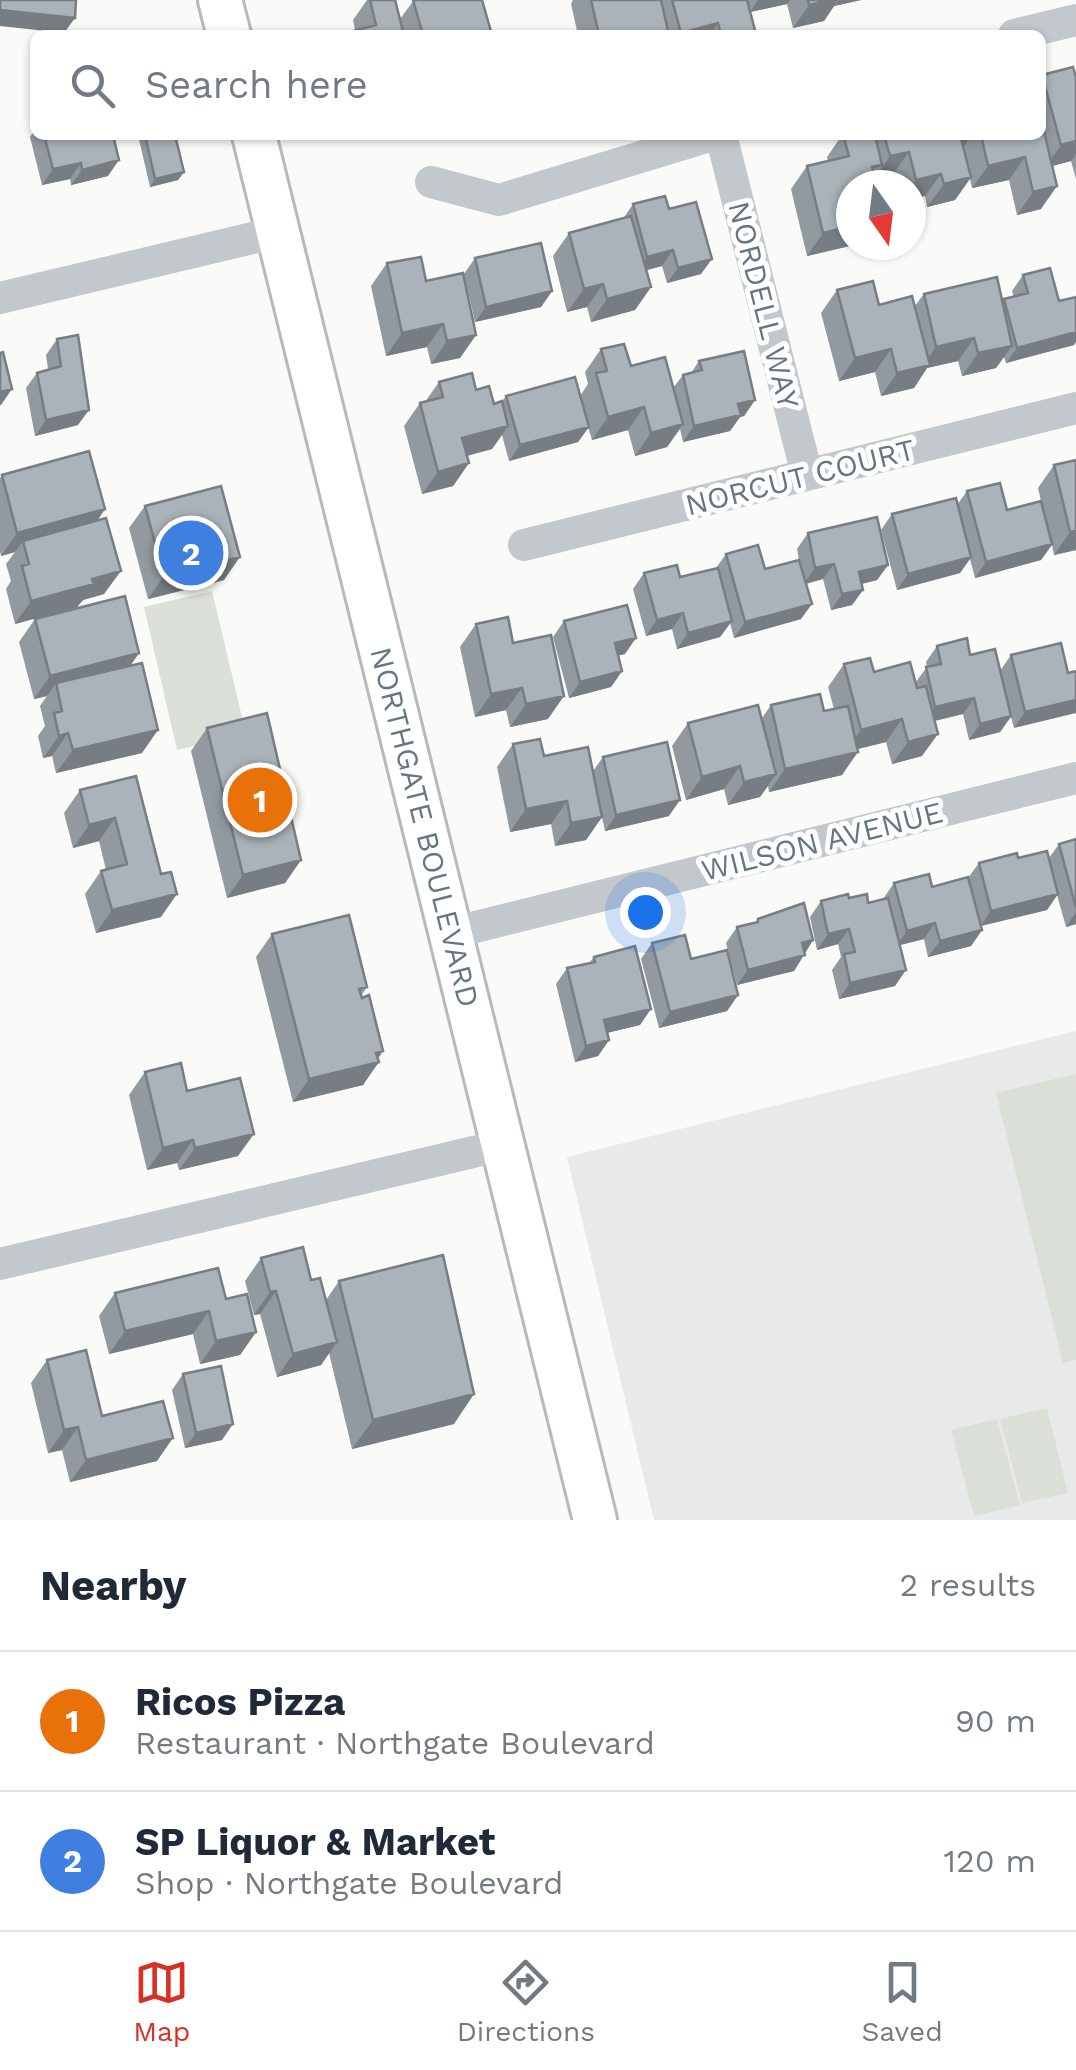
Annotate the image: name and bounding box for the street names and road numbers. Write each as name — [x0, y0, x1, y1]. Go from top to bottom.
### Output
street label: NORDELL WAY — [721, 198, 807, 412]
street label: NORCUT COURT — [682, 432, 918, 522]
street label: NORTHGATE BOULEVARD — [363, 643, 487, 1011]
street label: WILSON AVENUE — [698, 794, 946, 888]

